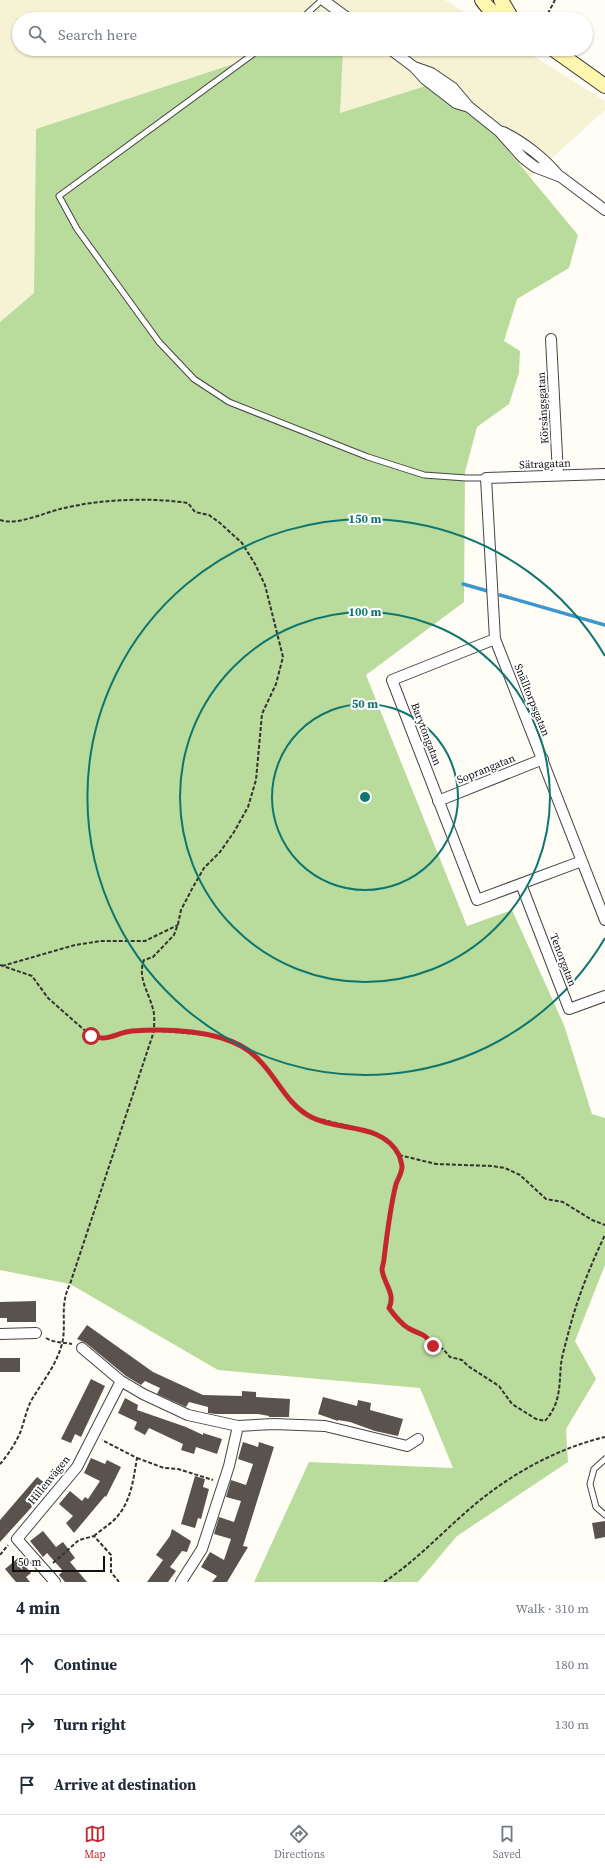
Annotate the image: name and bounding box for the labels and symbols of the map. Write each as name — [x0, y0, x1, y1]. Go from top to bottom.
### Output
street label: Körsångsgatan — [534, 371, 552, 444]
street label: Sätragatan — [519, 456, 571, 472]
text: 150 m — [349, 511, 382, 527]
text: 100 m — [349, 604, 382, 620]
street label: Snälltorpsgatan — [511, 662, 553, 739]
text: 50 m — [352, 696, 378, 712]
street label: Barytongatan — [407, 700, 445, 768]
street label: Soprangatan — [455, 750, 518, 787]
centre of rings — [358, 790, 372, 804]
street label: Tenorgatan — [546, 931, 580, 989]
route start — [82, 1027, 100, 1045]
route end — [424, 1337, 442, 1355]
street label: Hillenvägen — [25, 1452, 74, 1508]
scale bar — [12, 1554, 105, 1573]

